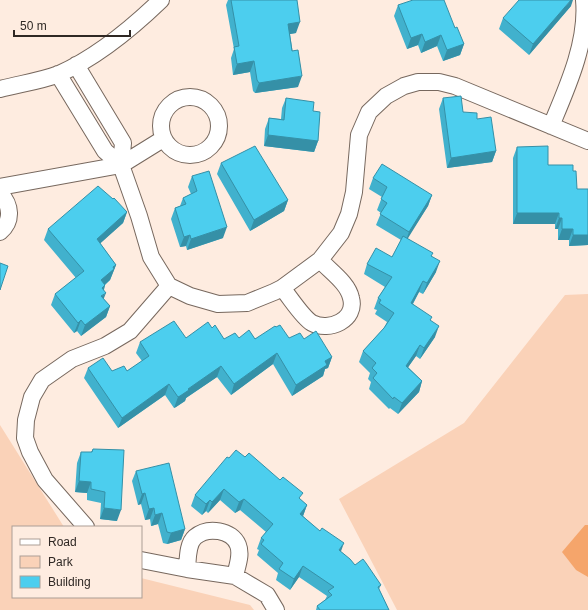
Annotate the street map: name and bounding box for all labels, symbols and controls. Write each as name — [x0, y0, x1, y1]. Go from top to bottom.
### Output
scale bar — [14, 12, 130, 38]
text: 50 m — [20, 19, 47, 33]
legend — [12, 526, 142, 598]
text: Road — [48, 535, 77, 549]
text: Park — [48, 555, 74, 569]
text: Building — [48, 575, 91, 589]

